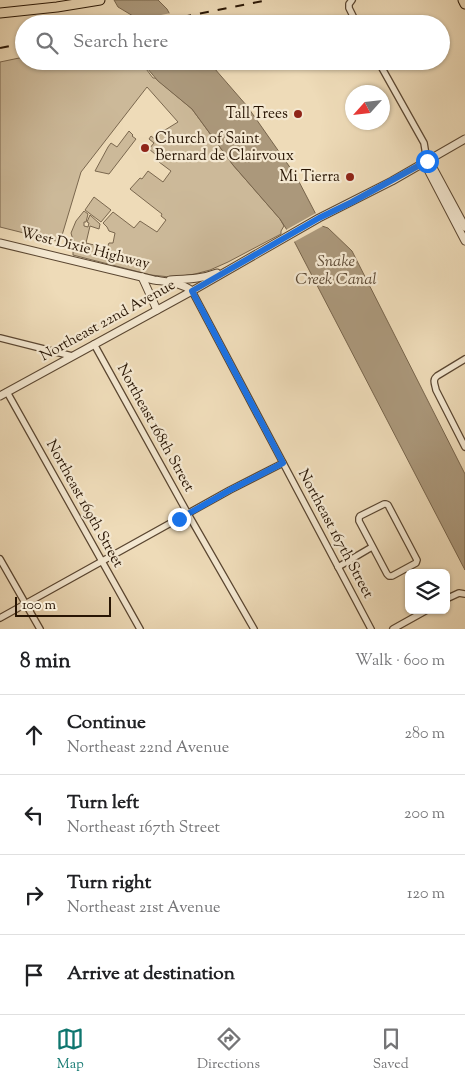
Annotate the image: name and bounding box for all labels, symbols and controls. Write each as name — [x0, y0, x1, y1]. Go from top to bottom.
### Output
search box — [15, 15, 450, 70]
icon: search — [33, 29, 61, 57]
text: Search here — [73, 29, 168, 56]
north arrow — [345, 85, 390, 130]
place label: Tall Trees — [226, 104, 288, 125]
marker: Tall Trees — [292, 108, 304, 120]
place label: Church of Saint Bernard de Clairvoux — [155, 129, 294, 167]
marker: Church of Saint Bernard de Clairvoux — [139, 142, 151, 154]
route start — [416, 150, 439, 173]
place label: Mi Tierra — [280, 167, 340, 188]
marker: Mi Tierra — [344, 171, 356, 183]
street label: West Dixie Highway — [18, 223, 152, 275]
water label: Snake Creek Canal — [295, 251, 377, 292]
street label: Northeast 22nd Avenue — [36, 275, 180, 367]
street label: Northeast 168th Street — [111, 360, 199, 496]
street label: Northeast 169th Street — [40, 436, 128, 572]
street label: Northeast 167th Street — [292, 466, 378, 602]
route end — [168, 508, 191, 531]
map controls — [405, 569, 450, 614]
button: layers — [405, 569, 450, 614]
scale bar — [15, 594, 111, 617]
text: 100 m — [22, 596, 56, 616]
text: 8 min — [20, 647, 71, 677]
text: Walk · 600 m — [355, 650, 445, 673]
text: Continue — [67, 710, 146, 737]
icon: ahead — [20, 721, 48, 749]
text: 280 m — [404, 723, 445, 746]
text: Northeast 22nd Avenue — [67, 737, 229, 760]
text: Turn left — [67, 790, 139, 817]
icon: left — [20, 801, 48, 829]
text: 200 m — [404, 803, 445, 826]
text: Northeast 167th Street — [67, 817, 220, 840]
text: Turn right — [67, 870, 151, 897]
icon: right — [20, 881, 48, 909]
text: 120 m — [407, 883, 445, 906]
text: Northeast 21st Avenue — [67, 897, 221, 920]
icon: arrive — [20, 961, 48, 989]
text: Arrive at destination — [67, 961, 235, 988]
tab: Map — [56, 1025, 84, 1075]
tab: Directions — [197, 1025, 260, 1075]
tab: Saved — [373, 1025, 409, 1075]

